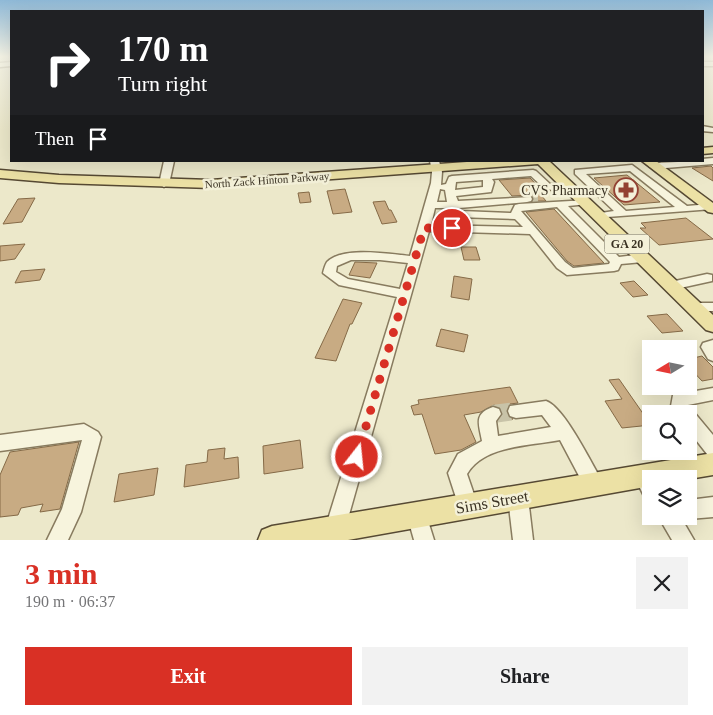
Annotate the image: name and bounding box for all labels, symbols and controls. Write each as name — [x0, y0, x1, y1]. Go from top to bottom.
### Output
icon: right — [35, 30, 100, 95]
text: 170 m — [118, 30, 208, 69]
text: Turn right — [118, 71, 207, 96]
icon: arrive — [84, 125, 112, 153]
text: Then — [35, 128, 74, 149]
street label: North Zack Hinton Parkway — [204, 170, 330, 190]
pharmacy icon: CVS Pharmacy — [613, 177, 639, 203]
place label: CVS Pharmacy — [521, 183, 608, 198]
pin — [431, 207, 473, 249]
icon: arrive — [438, 214, 466, 242]
road number: GA 20 — [604, 234, 650, 253]
north arrow — [642, 340, 698, 395]
map controls — [642, 340, 697, 525]
button: search — [642, 405, 697, 460]
position arrow — [330, 430, 382, 482]
button: layers — [642, 470, 697, 525]
street label: Sims Street — [454, 487, 530, 517]
text: 3 min — [25, 557, 98, 590]
button: close — [636, 557, 688, 609]
text: 190 m · 06:37 — [25, 593, 115, 610]
button: Exit — [25, 647, 352, 705]
button: Share — [362, 647, 688, 705]

